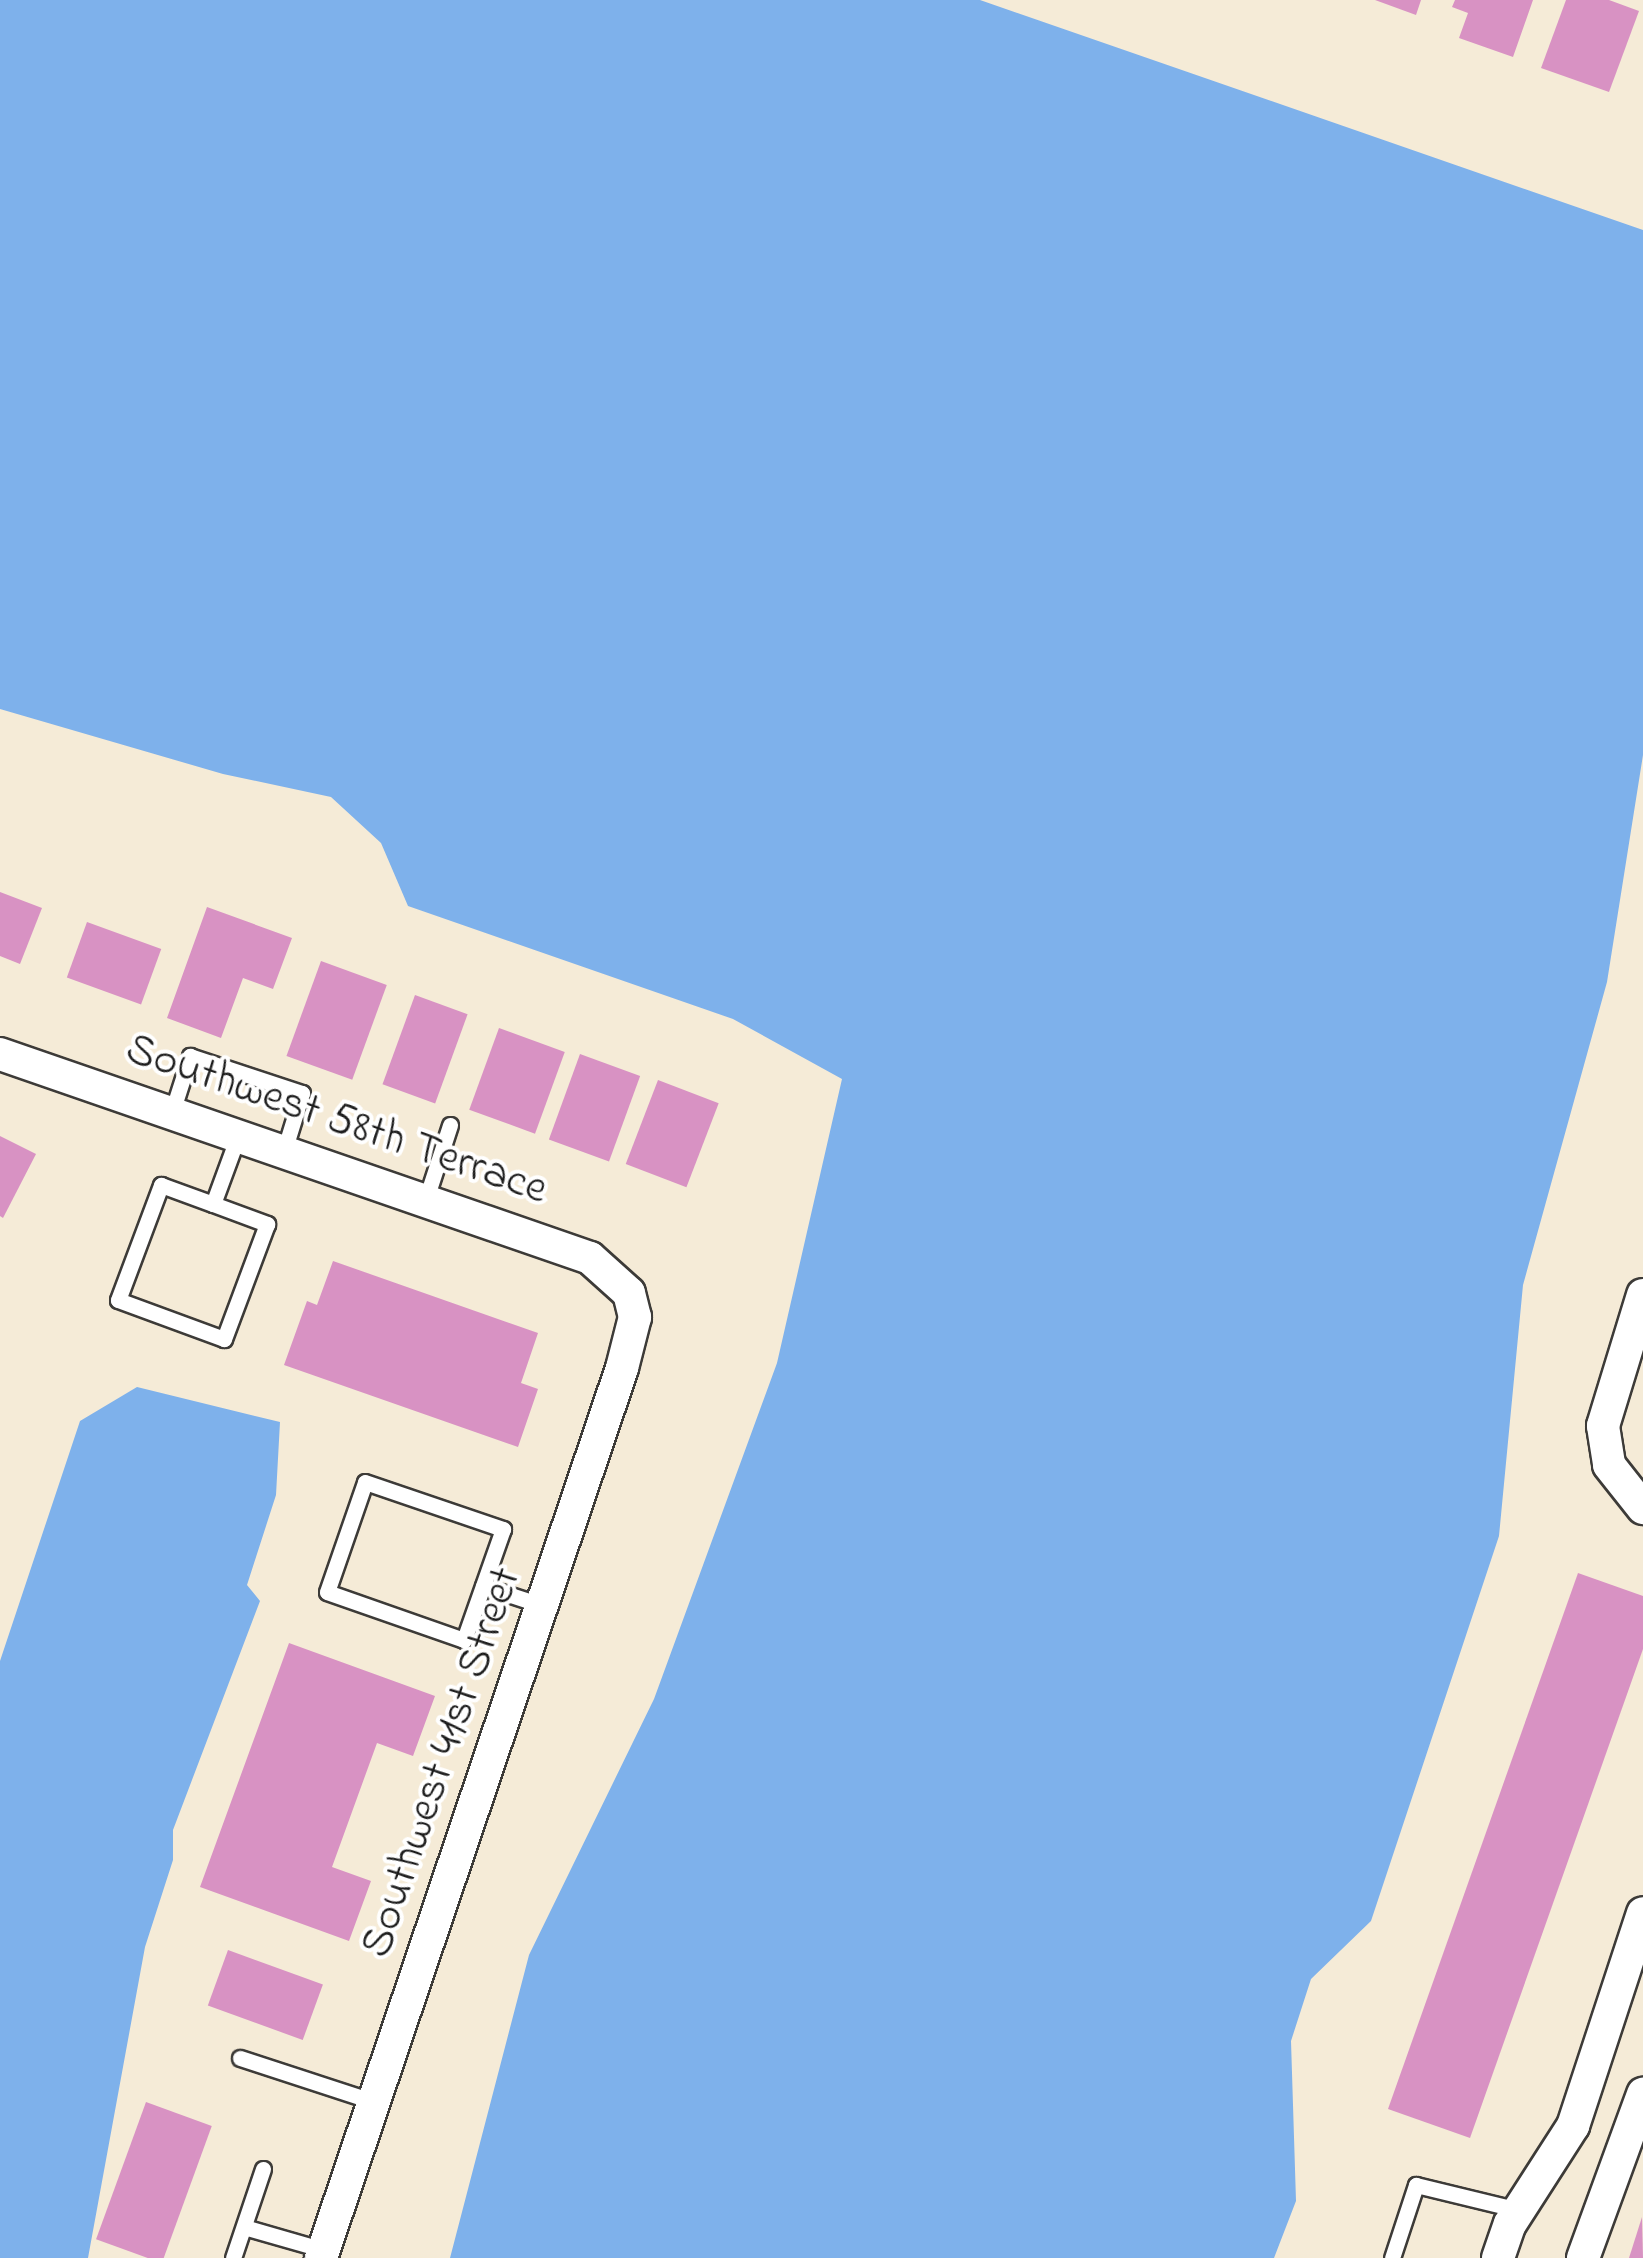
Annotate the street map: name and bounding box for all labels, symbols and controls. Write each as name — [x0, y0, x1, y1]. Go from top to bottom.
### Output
street label: Southwest 58th Terrace — [118, 1024, 554, 1218]
street label: Southwest 41st Street — [351, 1561, 535, 1965]

